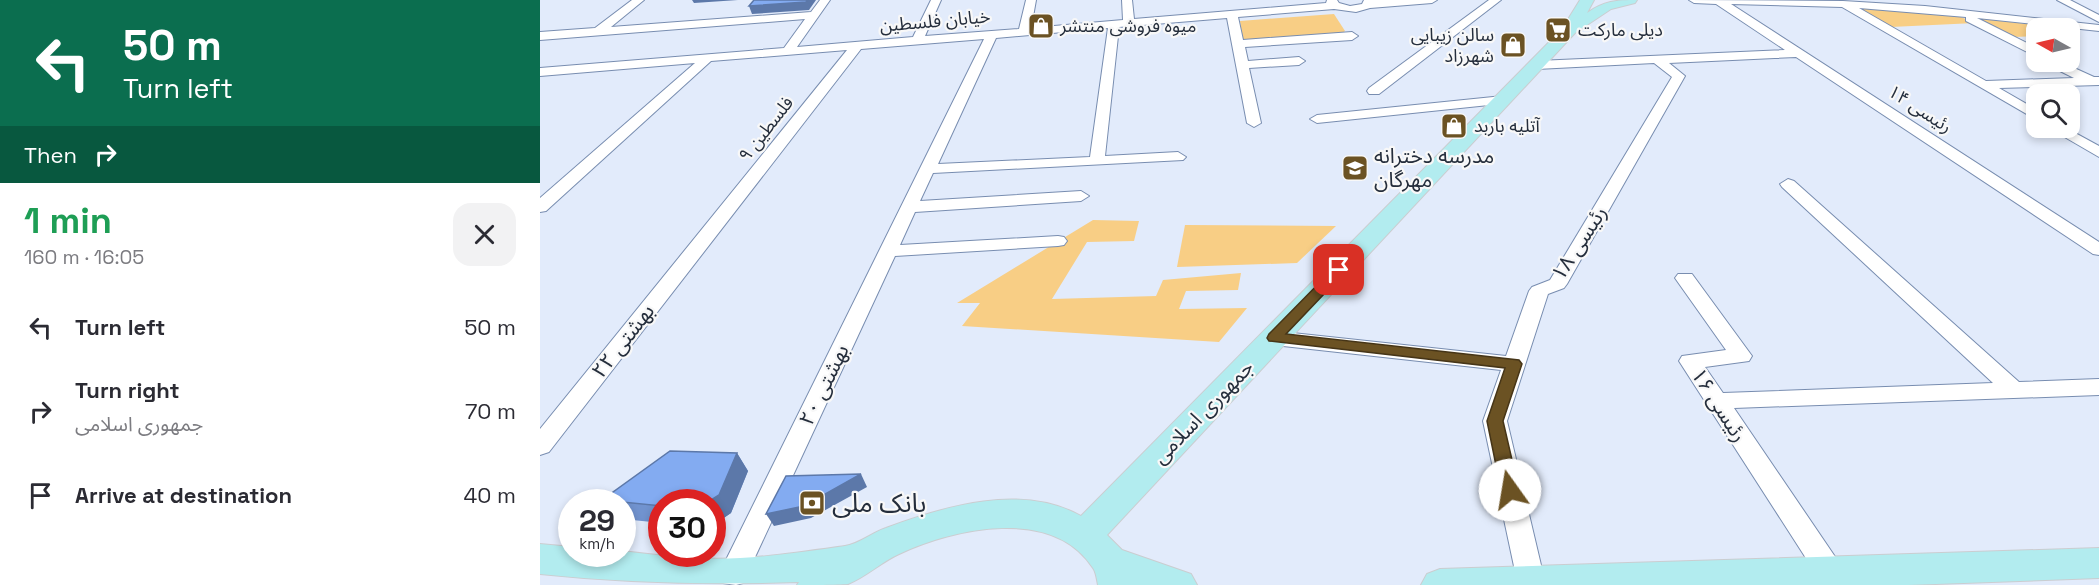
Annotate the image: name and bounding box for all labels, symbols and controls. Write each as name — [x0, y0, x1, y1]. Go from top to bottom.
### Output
street label: خیابان فلسطین — [879, 4, 991, 37]
shop icon: میوه فروشی منتشر — [1026, 11, 1056, 41]
place label: میوه فروشی منتشر — [1059, 14, 1197, 37]
supermarket icon: دیلی مارکت — [1543, 15, 1573, 45]
place label: دیلی مارکت — [1578, 18, 1663, 41]
north arrow — [2026, 18, 2080, 72]
map controls — [2026, 18, 2080, 138]
text: 50 m — [123, 19, 222, 72]
place label: سالن زیبایی شهرزاد — [1411, 23, 1494, 67]
icon: left — [24, 24, 102, 102]
shop icon: سالن زیبایی شهرزاد — [1498, 30, 1528, 60]
text: Turn left — [123, 71, 233, 106]
street label: رئیسی ۱۴ — [1884, 79, 1956, 138]
button: search — [2026, 84, 2080, 138]
street label: فلسطین ۹ — [733, 92, 798, 166]
shop icon: آتلیه باربد — [1439, 111, 1469, 141]
place label: آتلیه باربد — [1474, 114, 1540, 137]
icon: right — [89, 138, 122, 171]
text: Then — [24, 141, 77, 169]
place label: مدرسه دخترانه مهرگان — [1374, 142, 1494, 193]
school or university icon: مدرسه دخترانه مهرگان — [1340, 153, 1370, 183]
text: 1 min — [24, 198, 112, 244]
street label: رئیسی ۱۸ — [1545, 200, 1613, 285]
button: close — [453, 203, 516, 266]
text: 160 m · 16:05 — [24, 244, 144, 270]
pin — [1313, 244, 1364, 295]
icon: arrive — [1322, 253, 1355, 286]
street label: بهشتی ۲۲ — [585, 298, 660, 383]
icon: left — [24, 311, 57, 344]
text: Turn left — [75, 313, 165, 341]
text: 50 m — [464, 313, 516, 341]
street label: بهشتی ۲۰ — [792, 340, 855, 430]
street label: جمهوری اسلامی — [1146, 354, 1259, 469]
street label: رئیسی ۱۶ — [1685, 362, 1753, 447]
text: Turn right — [75, 376, 180, 404]
icon: right — [24, 395, 57, 428]
text: 70 m — [465, 397, 516, 425]
text: جمهوری اسلامی — [75, 411, 203, 437]
position arrow — [1478, 458, 1542, 522]
icon: arrive — [24, 479, 57, 512]
text: Arrive at destination — [75, 481, 292, 509]
text: 40 m — [464, 481, 516, 509]
place label: بانک ملی — [832, 486, 926, 520]
bank icon: بانک ملی — [797, 488, 827, 518]
speed limit sign: 30 — [648, 489, 726, 567]
text: 29 — [579, 501, 615, 540]
text: km/h — [579, 534, 615, 553]

